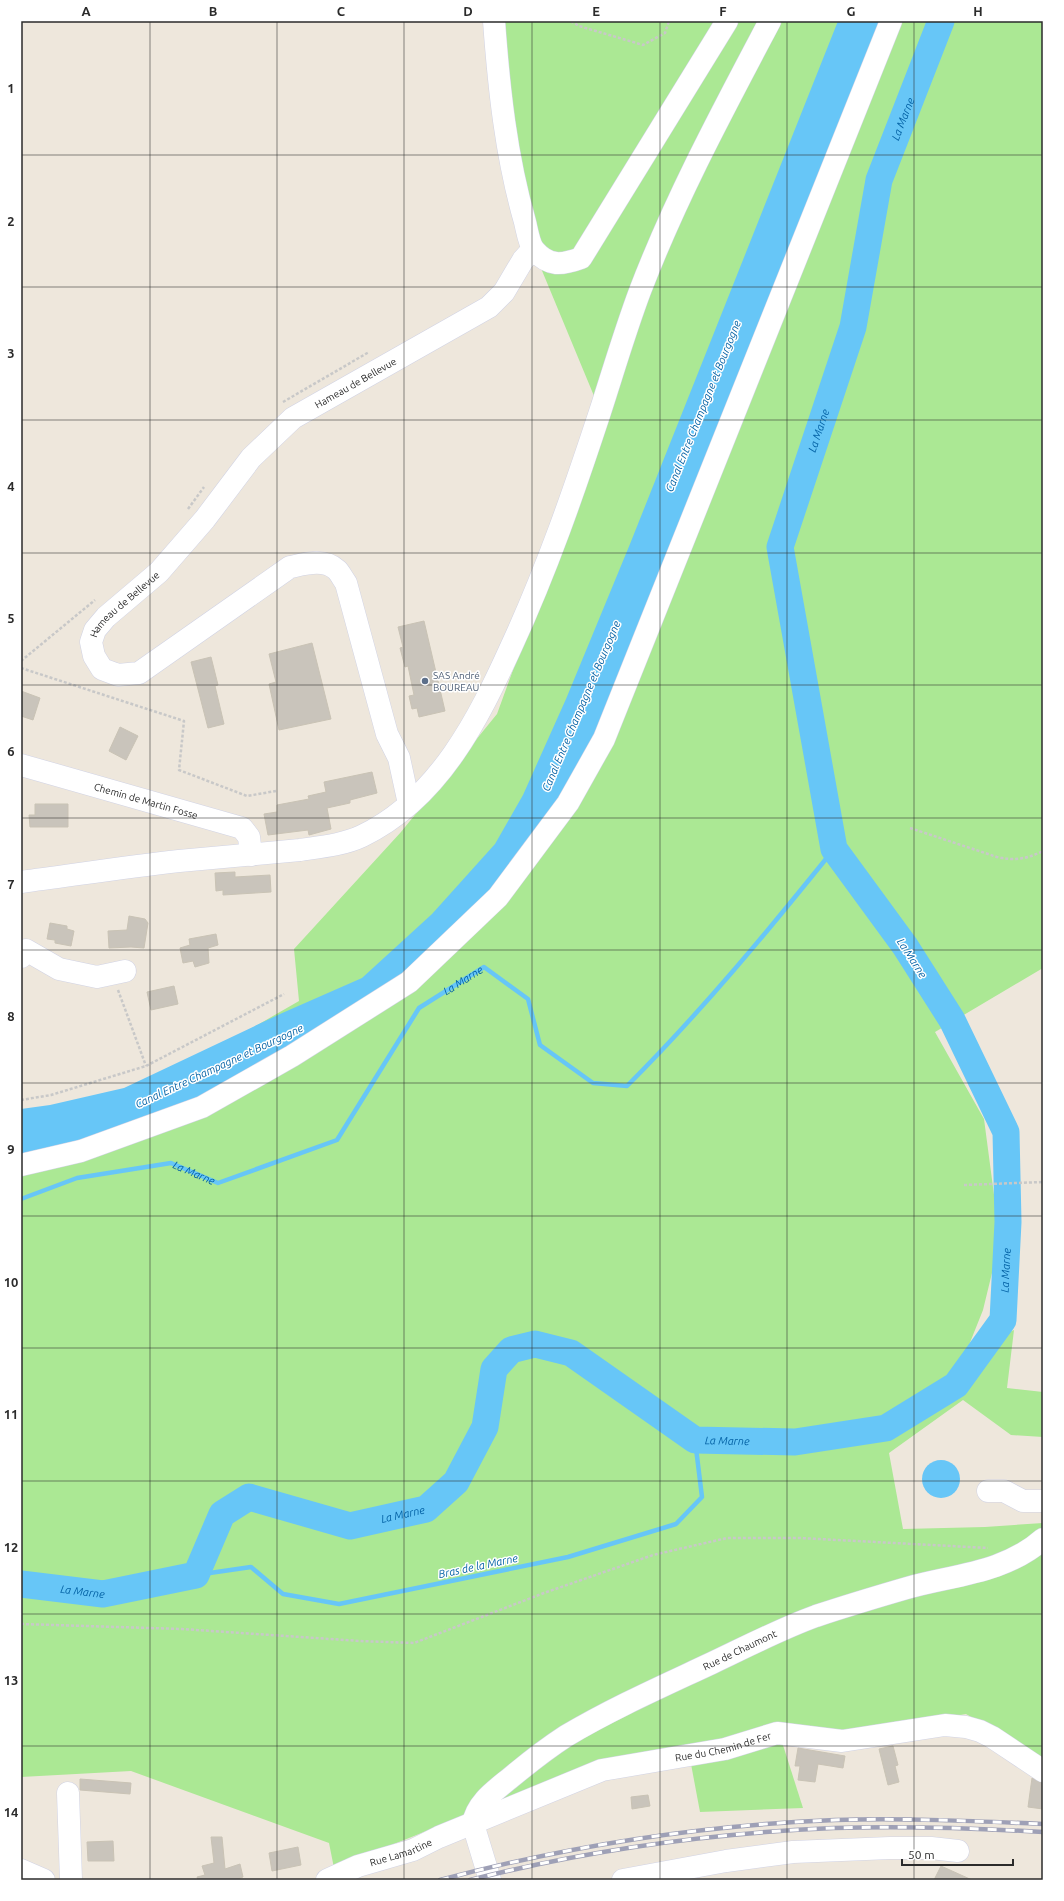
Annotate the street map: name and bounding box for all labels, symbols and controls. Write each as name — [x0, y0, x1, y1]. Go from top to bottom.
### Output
text: A — [81, 4, 91, 18]
text: B — [209, 4, 218, 18]
text: C — [337, 4, 346, 18]
text: D — [463, 4, 473, 18]
text: E — [592, 4, 600, 18]
text: F — [719, 4, 727, 18]
text: G — [847, 4, 856, 18]
text: H — [973, 4, 983, 18]
text: 1 — [7, 81, 15, 95]
water label: La Marne — [889, 96, 917, 142]
text: 2 — [7, 214, 15, 228]
water label: Canal Entre Champagne et Bourgogne — [663, 318, 743, 493]
text: 3 — [7, 346, 15, 360]
street label: Hameau de Bellevue — [313, 356, 398, 411]
water label: La Marne — [806, 407, 831, 454]
text: 4 — [7, 479, 15, 493]
street label: Hameau de Bellevue — [88, 569, 162, 639]
text: 5 — [7, 611, 15, 625]
water label: Canal Entre Champagne et Bourgogne — [540, 619, 623, 793]
place label: SAS André BOUREAU — [433, 670, 480, 693]
marker: SAS André BOUREAU — [420, 676, 430, 686]
text: 6 — [7, 744, 15, 758]
street label: Chemin de Martin Fosse — [93, 781, 199, 821]
text: 7 — [7, 877, 15, 891]
water label: La Marne — [895, 936, 929, 980]
water label: La Marne — [441, 963, 485, 997]
text: 8 — [7, 1009, 15, 1023]
water label: Canal Entre Champagne et Bourgogne — [133, 1022, 305, 1110]
text: 9 — [7, 1142, 15, 1156]
water label: La Marne — [171, 1159, 217, 1187]
water label: La Marne — [998, 1247, 1013, 1293]
text: 10 — [4, 1275, 18, 1289]
text: 11 — [4, 1407, 18, 1421]
water label: La Marne — [705, 1434, 750, 1447]
water label: La Marne — [380, 1503, 426, 1525]
text: 12 — [4, 1540, 18, 1554]
water label: Bras de la Marne — [437, 1552, 519, 1580]
water label: La Marne — [60, 1583, 106, 1600]
street label: Rue de Chaumont — [701, 1628, 778, 1672]
text: 13 — [4, 1673, 18, 1687]
street label: Rue du Chemin de Fer — [674, 1730, 773, 1763]
text: 14 — [4, 1805, 18, 1819]
street label: Rue Lamartine — [368, 1836, 434, 1868]
scale bar — [902, 1841, 1013, 1867]
text: 50 m — [908, 1848, 935, 1861]

